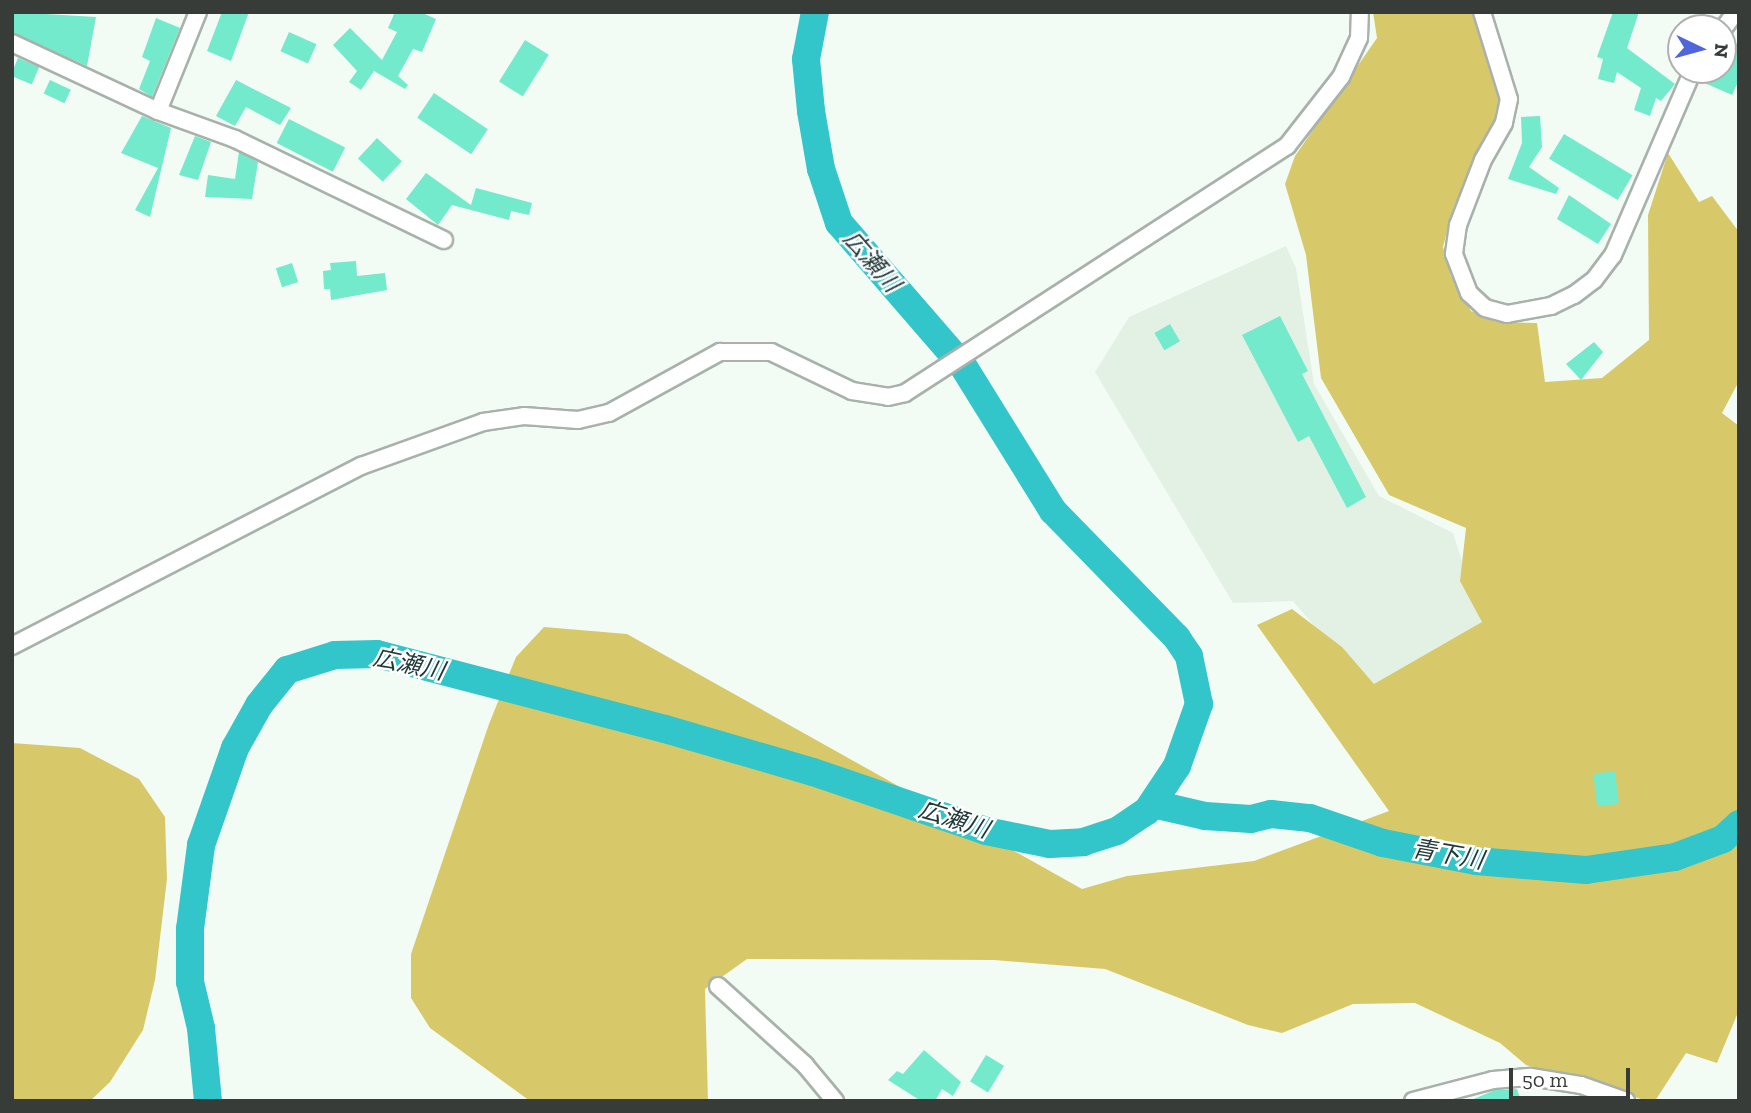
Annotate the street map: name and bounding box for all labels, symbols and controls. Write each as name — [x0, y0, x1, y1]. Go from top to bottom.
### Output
north arrow — [1667, 14, 1737, 84]
text: N — [1709, 42, 1734, 59]
water label: 広瀬川 — [838, 224, 906, 298]
water label: 広瀬川 — [371, 642, 447, 686]
water label: 広瀬川 — [915, 794, 993, 844]
water label: 青下川 — [1410, 834, 1486, 874]
scale bar — [1513, 1054, 1634, 1098]
text: 50 m — [1522, 1067, 1568, 1092]

